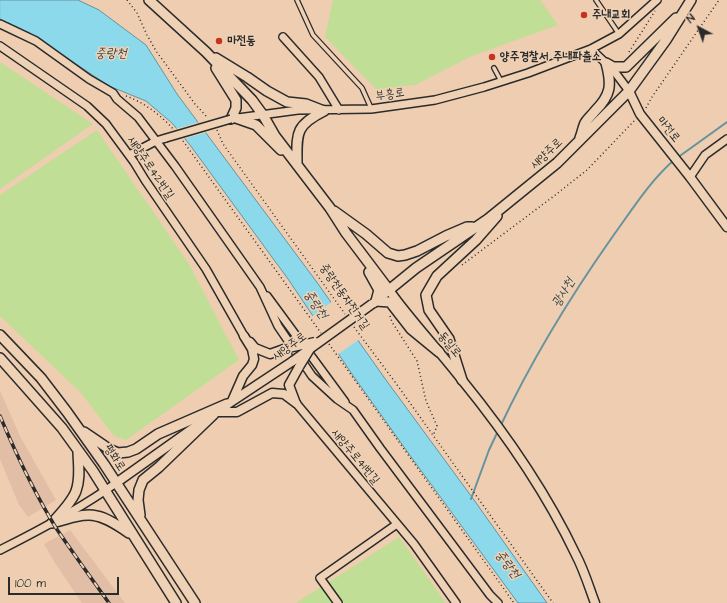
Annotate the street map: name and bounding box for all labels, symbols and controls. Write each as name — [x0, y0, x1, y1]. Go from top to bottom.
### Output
place label: 주내교회 — [592, 8, 631, 22]
north arrow — [679, 8, 719, 48]
marker: 주내교회 — [579, 10, 589, 20]
text: N — [683, 11, 698, 26]
place label: 마전동 — [227, 34, 256, 48]
marker: 마전동 — [214, 36, 224, 46]
water label: 중랑천 — [95, 46, 127, 62]
place label: 양주경찰서 주내파출소 — [500, 50, 601, 64]
marker: 양주경찰서 주내파출소 — [487, 52, 497, 62]
street label: 부흥로 — [375, 86, 405, 104]
street label: 마전로 — [653, 114, 683, 146]
street label: 새양주로42번길 — [124, 134, 176, 202]
street label: 새양주로 — [528, 136, 566, 172]
street label: 중랑천동자전거길 — [316, 261, 372, 333]
water label: 광사천 — [549, 276, 579, 310]
water label: 중랑천 — [300, 288, 330, 322]
street label: 동일로 — [434, 329, 464, 361]
street label: 새양주로 — [270, 330, 310, 364]
street label: 새양주로41번길 — [328, 426, 382, 488]
street label: 평화로 — [100, 442, 128, 474]
water label: 중랑천 — [491, 548, 523, 582]
scale bar — [10, 569, 121, 595]
text: 100 m — [15, 575, 46, 592]

